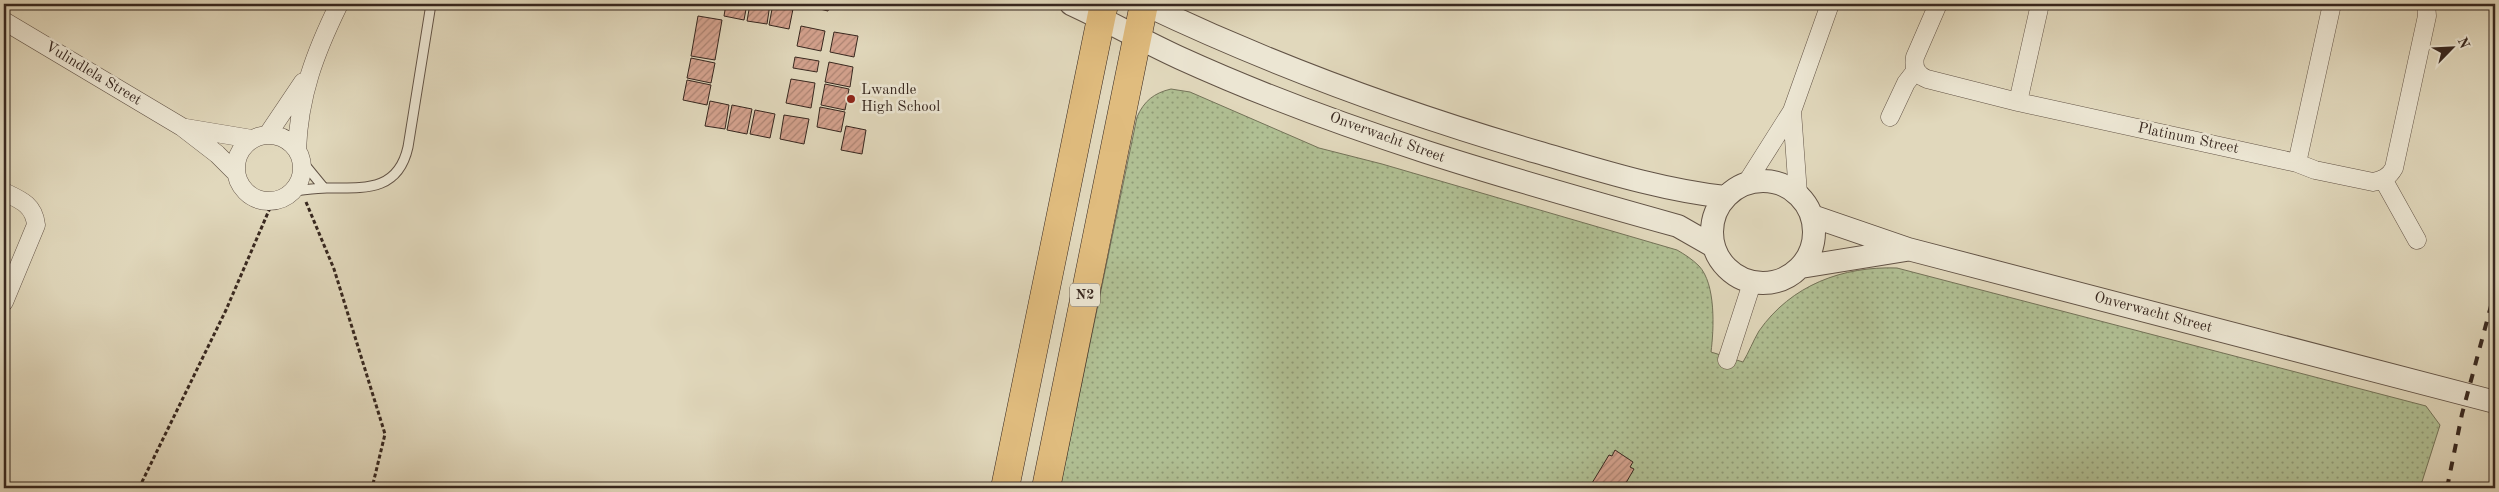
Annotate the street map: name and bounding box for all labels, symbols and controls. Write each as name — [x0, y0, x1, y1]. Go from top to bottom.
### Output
north arrow — [2426, 22, 2476, 72]
text: N — [2454, 35, 2472, 51]
street label: Vulindlela Street — [42, 39, 144, 109]
place label: Lwandle High School — [861, 83, 940, 115]
marker: Lwandle High School — [845, 93, 857, 105]
street label: Onverwacht Street — [1327, 110, 1447, 166]
street label: Platinum Street — [2136, 121, 2240, 157]
road number: N2 — [1070, 284, 1100, 306]
street label: Onverwacht Street — [2092, 290, 2214, 336]

